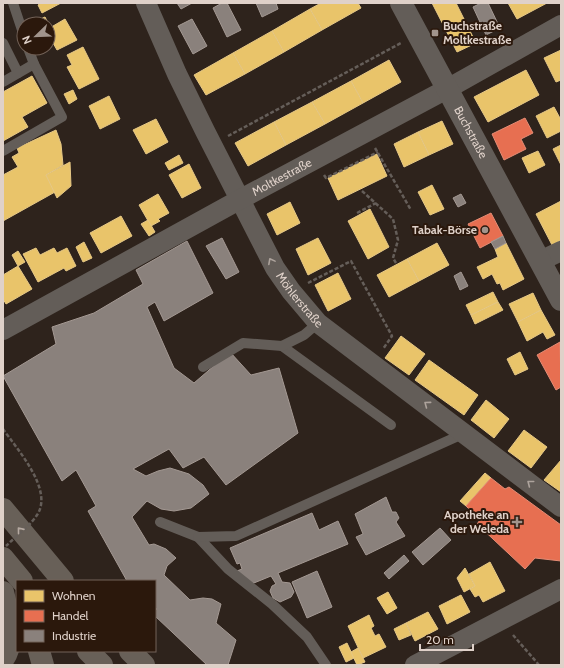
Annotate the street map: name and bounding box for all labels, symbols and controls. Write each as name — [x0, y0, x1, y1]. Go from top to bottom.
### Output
north arrow — [16, 16, 56, 56]
place label: Buchstraße Moltkestraße — [443, 18, 511, 47]
marker: Buchstraße Moltkestraße — [430, 28, 440, 38]
text: N — [19, 34, 35, 46]
street label: Buchstraße — [451, 104, 491, 161]
street label: Moltkestraße — [249, 155, 314, 199]
place label: Tabak-Börse — [412, 222, 477, 237]
marker: Tabak-Börse — [480, 225, 490, 235]
one-way arrow — [268, 257, 276, 265]
street label: Möhlerstraße — [273, 269, 326, 331]
one-way arrow — [424, 402, 431, 409]
one-way arrow — [528, 481, 535, 488]
place label: Apotheke an der Weleda — [444, 507, 509, 536]
marker: Apotheke an der Weleda — [512, 517, 522, 527]
one-way arrow — [17, 527, 24, 534]
legend — [16, 580, 156, 652]
text: Wohnen — [52, 588, 96, 603]
text: Handel — [52, 608, 89, 623]
scale bar — [420, 626, 473, 652]
text: Industrie — [52, 628, 96, 643]
text: 20 m — [426, 632, 454, 647]

